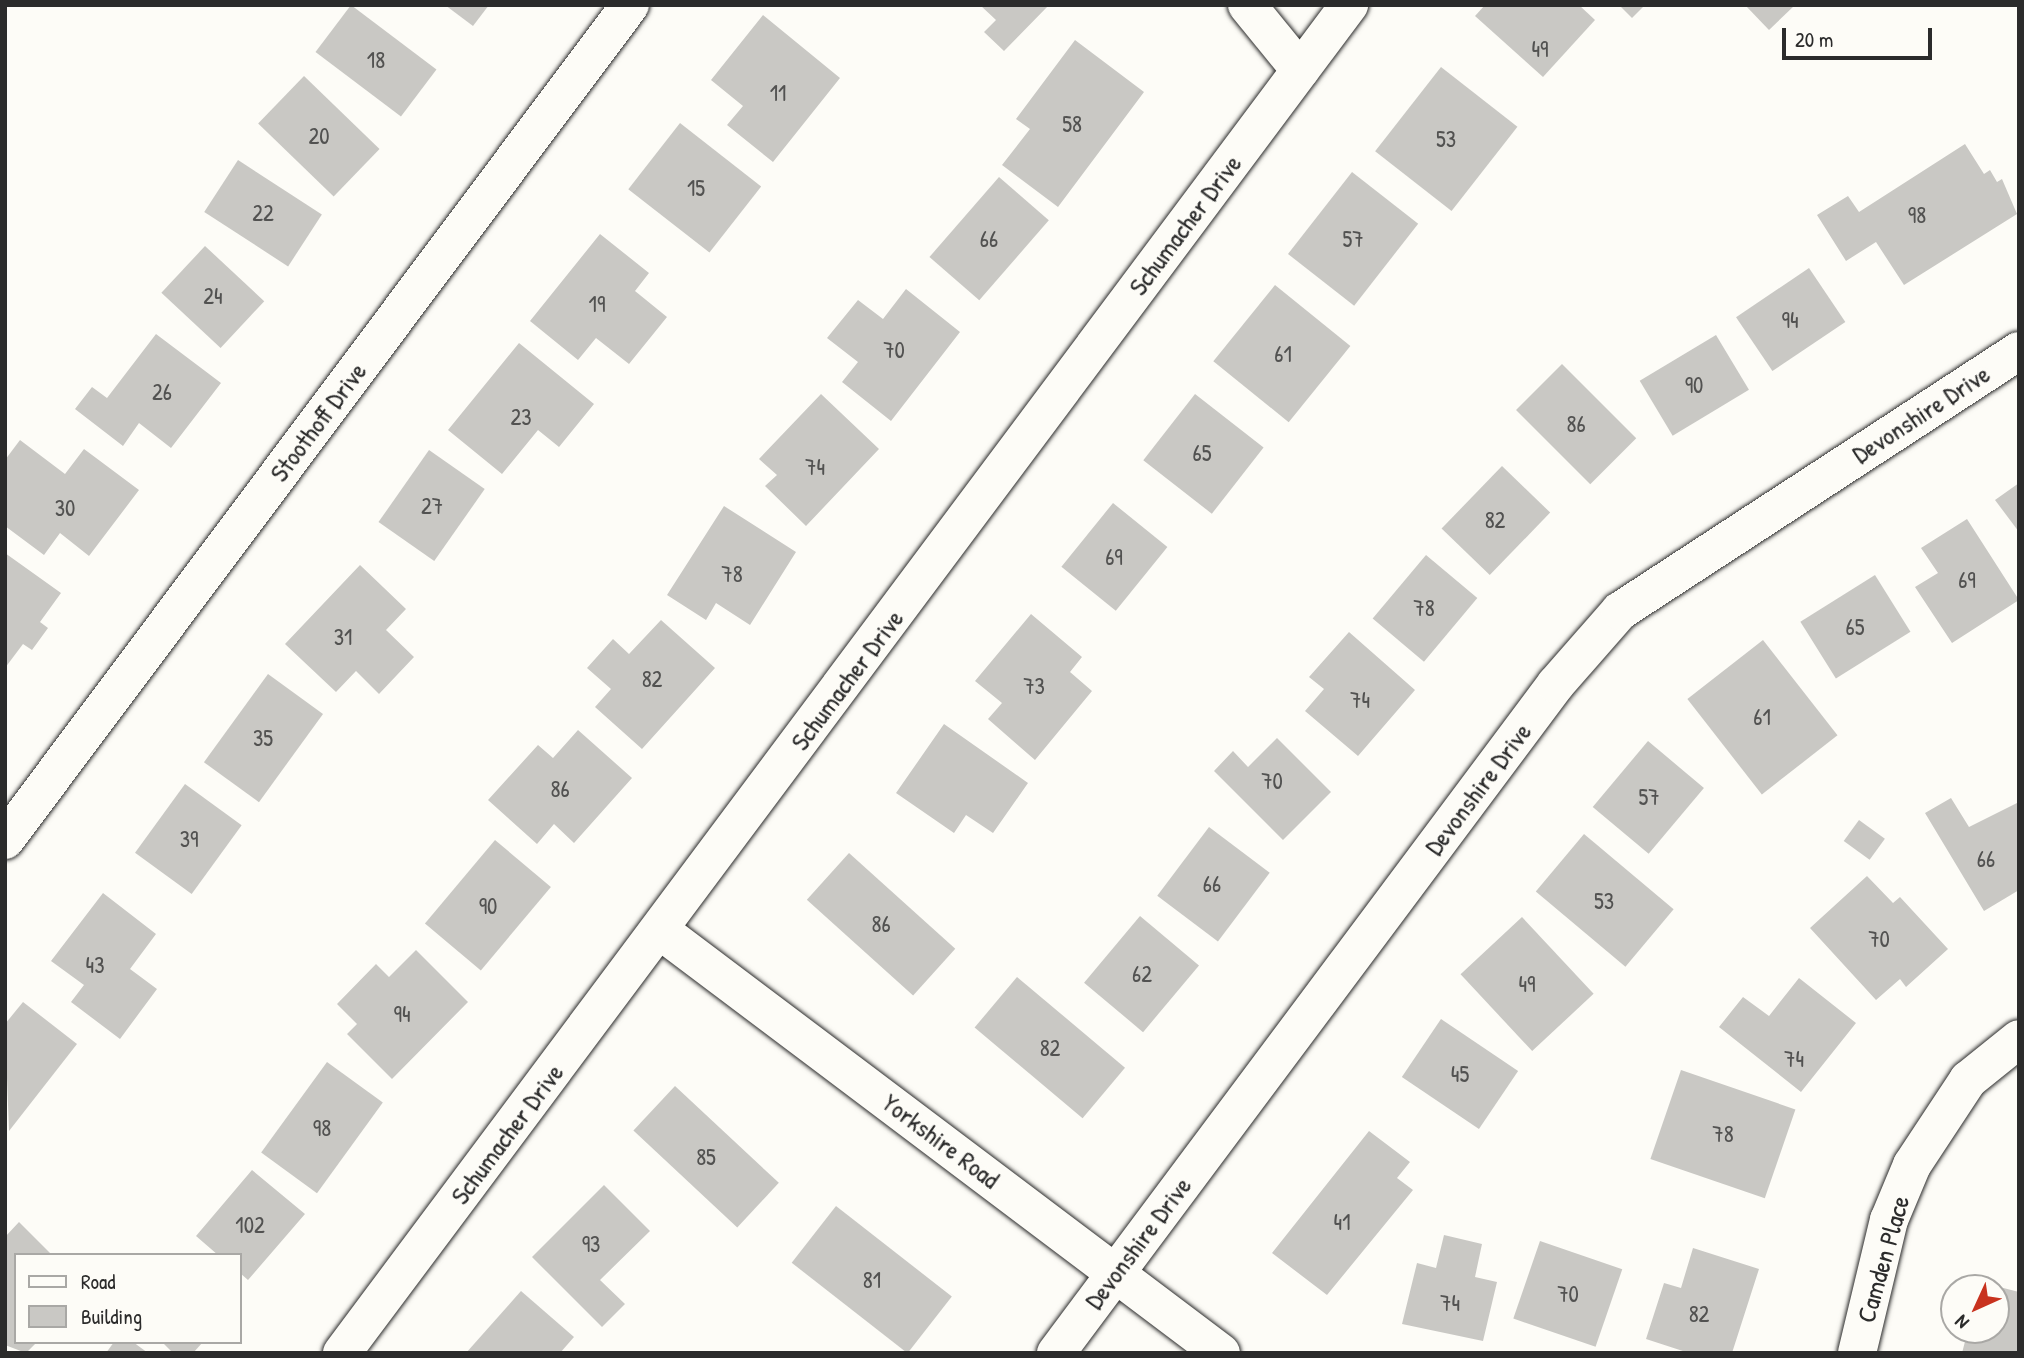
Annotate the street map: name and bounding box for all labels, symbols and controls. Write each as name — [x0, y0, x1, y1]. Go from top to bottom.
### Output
scale bar — [1786, 14, 1937, 58]
text: 20 m — [1795, 25, 1833, 54]
house number: 49 — [1531, 35, 1549, 63]
house number: 18 — [367, 46, 385, 74]
house number: 11 — [770, 79, 786, 107]
house number: 58 — [1062, 110, 1082, 138]
house number: 20 — [308, 122, 330, 150]
house number: 53 — [1436, 125, 1456, 153]
street label: Schumacher Drive — [1122, 149, 1248, 301]
house number: 15 — [687, 174, 705, 202]
house number: 22 — [252, 199, 274, 227]
house number: 98 — [1908, 201, 1926, 229]
house number: 66 — [980, 225, 998, 253]
house number: 57 — [1342, 225, 1364, 253]
house number: 24 — [203, 282, 223, 310]
house number: 19 — [589, 290, 605, 318]
house number: 94 — [1781, 306, 1799, 334]
house number: 70 — [883, 336, 905, 364]
house number: 61 — [1274, 340, 1292, 368]
street label: Stoothoff Drive — [263, 356, 373, 488]
street label: Devonshire Drive — [1847, 358, 1995, 470]
house number: 90 — [1685, 371, 1703, 399]
house number: 26 — [152, 378, 172, 406]
house number: 23 — [510, 403, 532, 431]
house number: 86 — [1566, 410, 1586, 438]
house number: 65 — [1193, 439, 1211, 467]
house number: 74 — [805, 453, 825, 481]
house number: 27 — [421, 492, 443, 520]
house number: 30 — [55, 494, 75, 522]
house number: 82 — [1485, 506, 1505, 534]
house number: 69 — [1105, 543, 1123, 571]
house number: 78 — [721, 560, 743, 588]
house number: 69 — [1958, 566, 1976, 594]
house number: 78 — [1413, 594, 1435, 622]
street label: Schumacher Drive — [784, 604, 910, 756]
house number: 65 — [1846, 613, 1864, 641]
house number: 31 — [334, 623, 352, 651]
house number: 82 — [642, 665, 662, 693]
house number: 73 — [1023, 672, 1045, 700]
house number: 74 — [1350, 686, 1370, 714]
house number: 61 — [1753, 703, 1771, 731]
street label: Devonshire Drive — [1418, 717, 1538, 861]
house number: 35 — [253, 724, 273, 752]
house number: 70 — [1261, 767, 1283, 795]
house number: 86 — [550, 775, 570, 803]
house number: 57 — [1638, 783, 1660, 811]
house number: 39 — [180, 825, 198, 853]
house number: 66 — [1977, 845, 1995, 873]
house number: 66 — [1203, 870, 1221, 898]
house number: 53 — [1594, 887, 1614, 915]
house number: 90 — [479, 892, 497, 920]
house number: 86 — [871, 910, 891, 938]
house number: 70 — [1868, 925, 1890, 953]
house number: 43 — [86, 951, 104, 979]
house number: 62 — [1132, 960, 1152, 988]
house number: 49 — [1518, 970, 1536, 998]
house number: 94 — [393, 1000, 411, 1028]
house number: 82 — [1040, 1034, 1060, 1062]
house number: 74 — [1784, 1045, 1804, 1073]
street label: Schumacher Drive — [444, 1058, 570, 1210]
house number: 45 — [1451, 1060, 1469, 1088]
street label: Yorkshire Road — [876, 1087, 1006, 1195]
house number: 98 — [313, 1114, 331, 1142]
house number: 78 — [1712, 1120, 1734, 1148]
house number: 85 — [696, 1143, 716, 1171]
street label: Devonshire Drive — [1078, 1171, 1198, 1315]
street label: Camden Place — [1850, 1192, 1916, 1326]
house number: 41 — [1334, 1208, 1350, 1236]
house number: 102 — [235, 1211, 265, 1239]
house number: 93 — [582, 1230, 600, 1258]
legend — [14, 1253, 242, 1344]
house number: 81 — [863, 1266, 881, 1294]
text: Road — [81, 1267, 115, 1296]
north arrow — [1940, 1274, 2010, 1344]
house number: 70 — [1557, 1280, 1579, 1308]
house number: 74 — [1440, 1289, 1460, 1317]
house number: 82 — [1689, 1300, 1709, 1328]
text: Building — [81, 1302, 142, 1331]
text: N — [1949, 1310, 1974, 1335]

